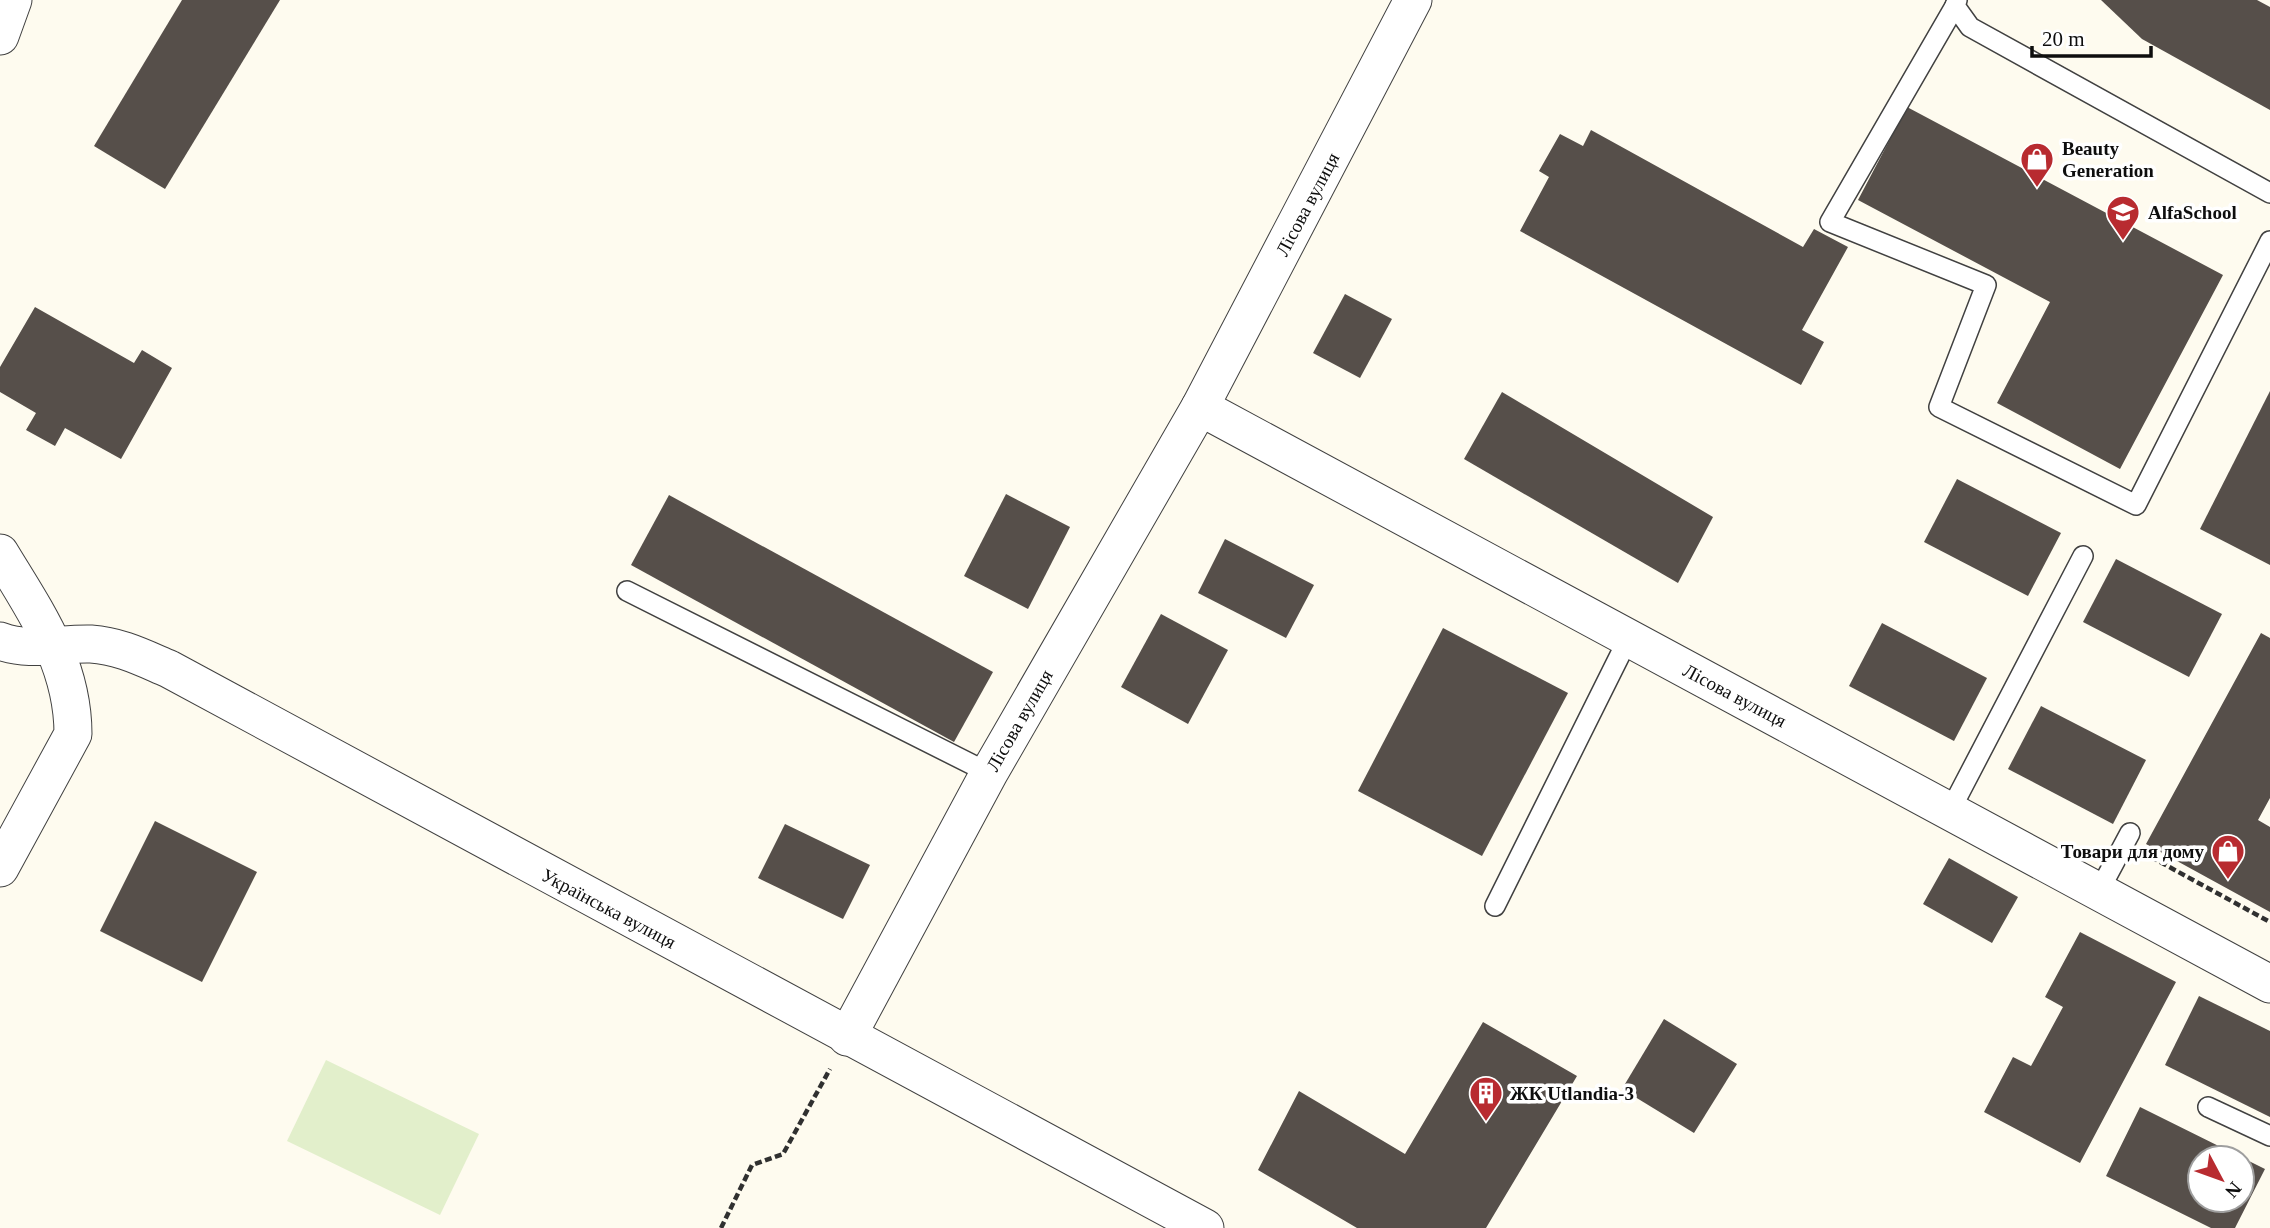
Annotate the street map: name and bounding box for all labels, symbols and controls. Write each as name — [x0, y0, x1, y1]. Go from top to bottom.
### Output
scale bar — [2032, 14, 2151, 58]
text: 20 m — [2042, 27, 2085, 51]
place label: Beauty Generation — [2062, 138, 2154, 181]
shop icon: Beauty Generation — [2018, 140, 2056, 189]
street label: Лісова вулиця — [1272, 149, 1343, 259]
school or university icon: AlfaSchool — [2104, 193, 2142, 242]
place label: AlfaSchool — [2148, 202, 2237, 223]
street label: Лісова вулиця — [1680, 660, 1790, 731]
street label: Лісова вулиця — [982, 666, 1057, 775]
shop icon: Товари для дому — [2209, 832, 2247, 881]
place label: Товари для дому — [2061, 841, 2204, 862]
street label: Українська вулиця — [538, 864, 680, 953]
building icon: ЖК Utlandia-3 — [1467, 1074, 1505, 1123]
place label: ЖК Utlandia-3 — [1510, 1083, 1634, 1104]
north arrow — [2186, 1144, 2256, 1214]
text: N — [2221, 1178, 2246, 1202]

